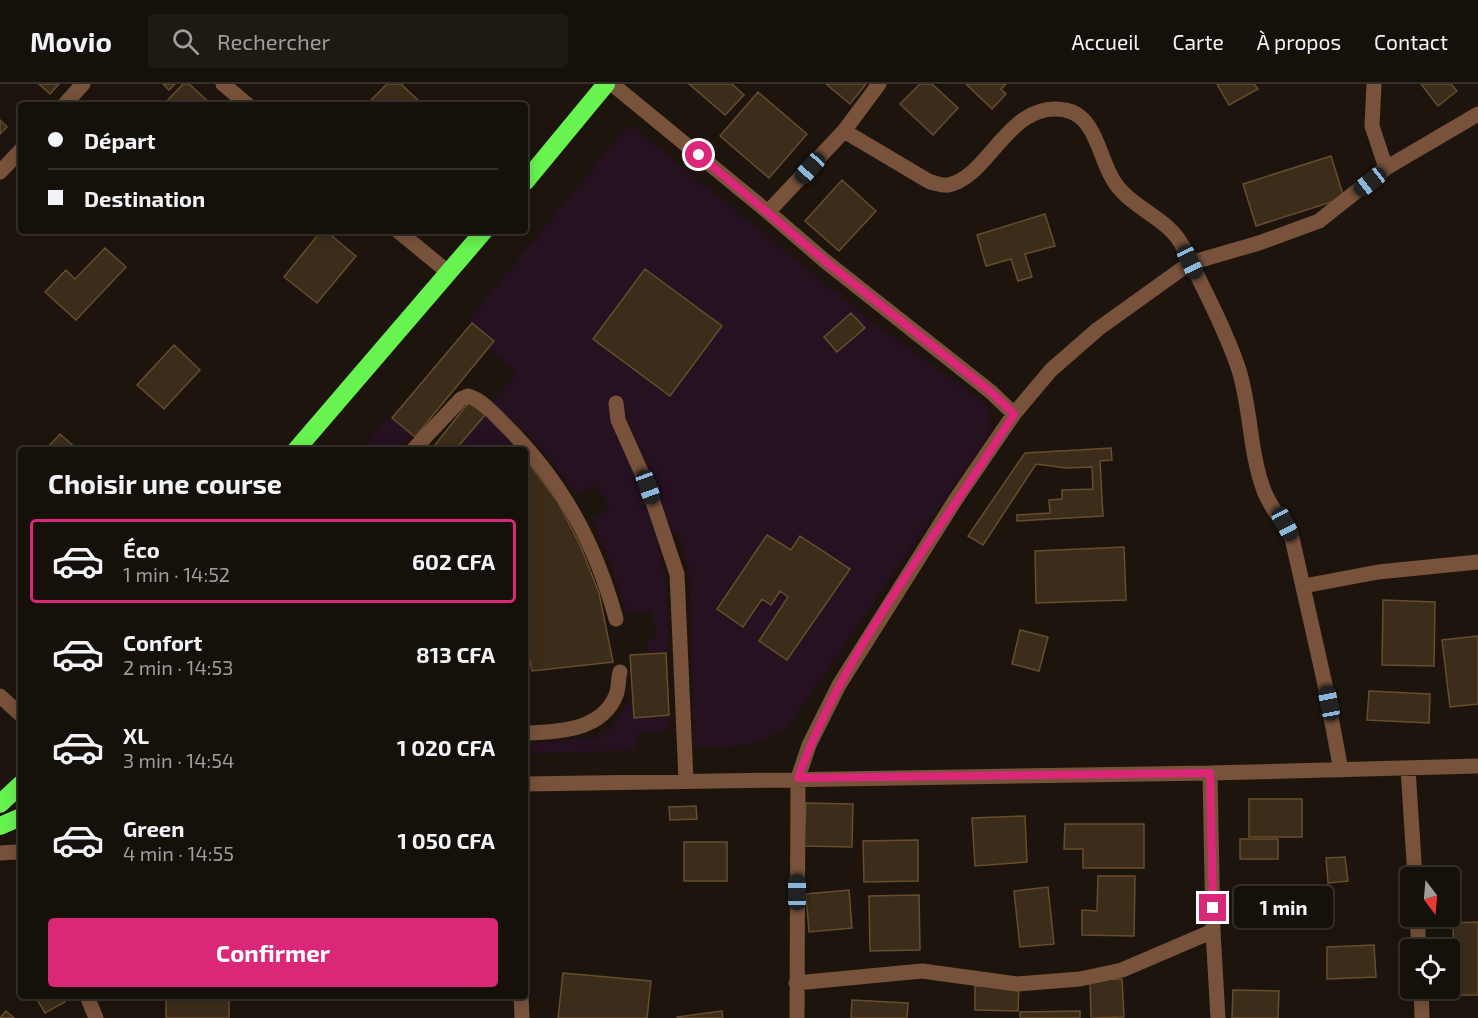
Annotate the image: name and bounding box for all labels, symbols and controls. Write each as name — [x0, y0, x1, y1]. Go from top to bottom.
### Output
search box — [148, 14, 568, 68]
text: Movio — [30, 24, 112, 58]
icon: search — [169, 25, 202, 58]
text: Rechercher — [217, 28, 330, 54]
text: Accueil — [1071, 29, 1140, 54]
text: Carte — [1173, 29, 1224, 54]
text: À propos — [1257, 29, 1341, 54]
text: Contact — [1374, 29, 1448, 54]
text: Départ — [84, 127, 156, 153]
route start — [685, 141, 712, 168]
car — [791, 149, 829, 187]
car — [1350, 164, 1390, 200]
text: Destination — [84, 185, 205, 211]
car — [1174, 242, 1206, 282]
text: Choisir une course — [48, 467, 282, 499]
car — [633, 467, 663, 507]
car — [1269, 504, 1301, 544]
icon: car — [51, 534, 105, 588]
text: Éco — [123, 536, 160, 562]
text: 602 CFA — [412, 548, 495, 574]
text: 1 min · 14:52 — [123, 562, 230, 586]
icon: car — [51, 627, 105, 681]
text: Confort — [123, 629, 202, 655]
text: 813 CFA — [416, 641, 495, 667]
text: 2 min · 14:53 — [123, 655, 233, 679]
car — [1317, 684, 1341, 722]
icon: car — [51, 720, 105, 774]
text: XL — [123, 722, 149, 748]
text: 1 020 CFA — [397, 734, 495, 760]
text: 3 min · 14:54 — [123, 748, 234, 772]
icon: car — [51, 813, 105, 867]
text: Green — [123, 815, 185, 841]
text: 1 050 CFA — [398, 827, 495, 853]
text: 4 min · 14:55 — [123, 841, 234, 865]
north arrow — [1400, 867, 1460, 927]
map controls — [1400, 867, 1460, 999]
car — [788, 874, 806, 910]
callout: 1 min — [1234, 887, 1333, 929]
route end — [1199, 894, 1226, 921]
text: 1 min — [1259, 895, 1308, 919]
button: Confirmer — [48, 918, 498, 987]
button: locate — [1400, 939, 1460, 999]

